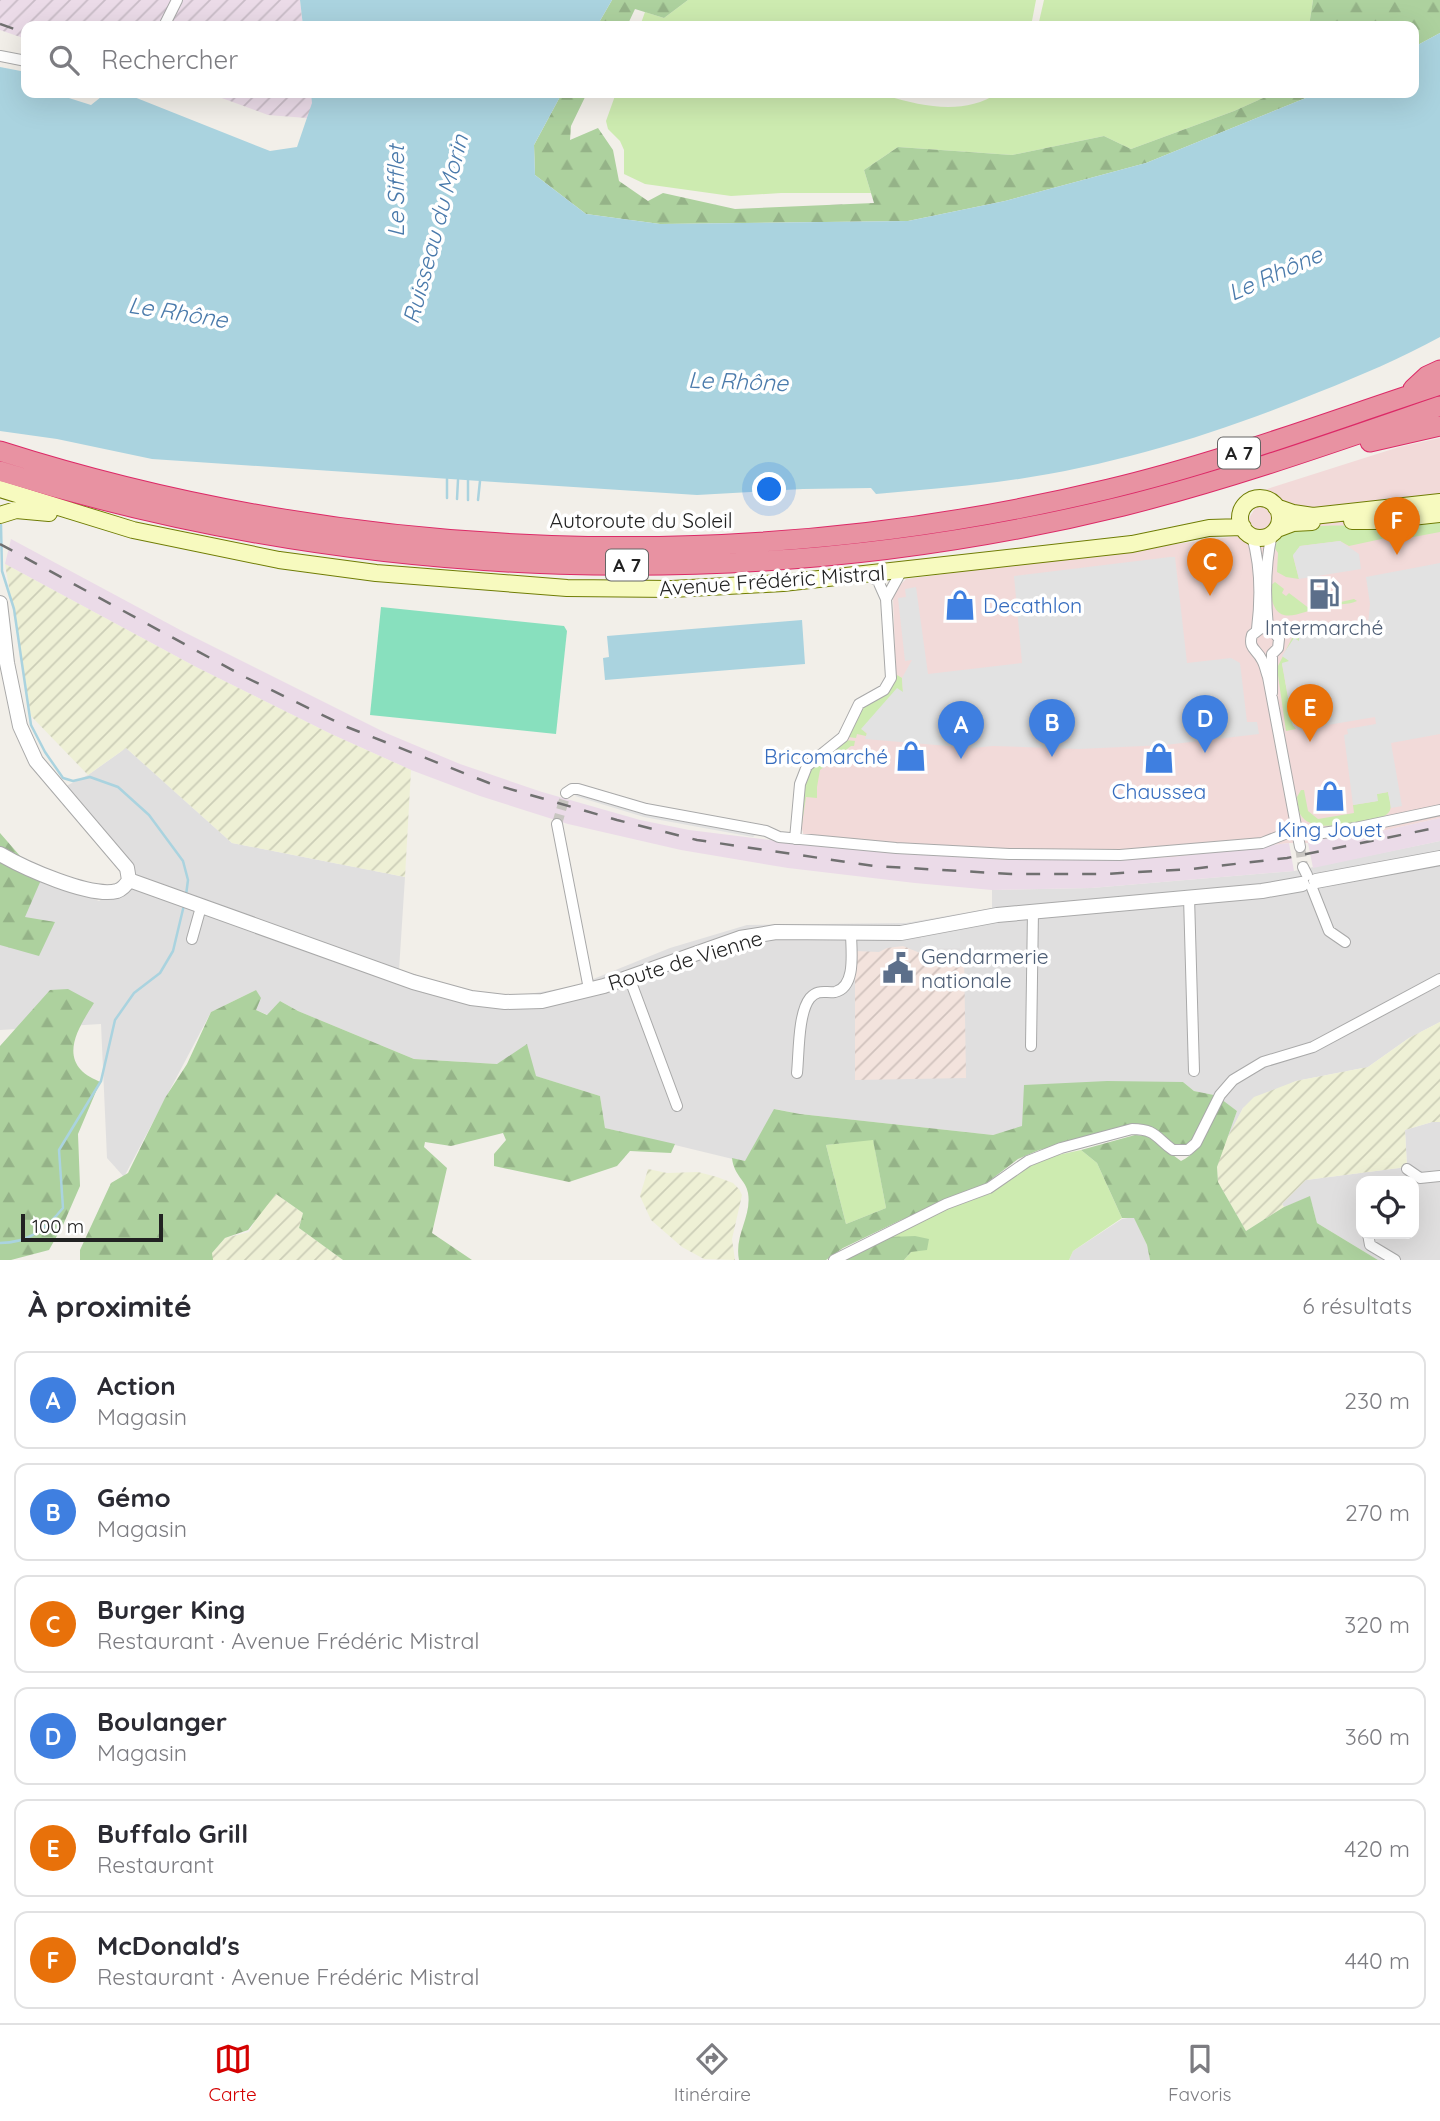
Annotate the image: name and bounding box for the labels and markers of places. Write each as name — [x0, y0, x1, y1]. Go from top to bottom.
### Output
pin: F — [1374, 497, 1420, 555]
pin: C — [1187, 538, 1233, 596]
fuel station icon: Intermarché — [1307, 577, 1341, 611]
shop icon: Decathlon — [943, 588, 977, 622]
place label: Decathlon — [983, 592, 1082, 618]
place label: Intermarché — [1265, 614, 1383, 640]
pin: E — [1287, 684, 1333, 742]
pin: D — [1182, 695, 1228, 753]
pin: B — [1029, 699, 1075, 757]
pin: A — [938, 701, 984, 759]
shop icon: Bricomarché — [894, 739, 928, 773]
shop icon: Chaussea — [1142, 741, 1176, 775]
place label: Bricomarché — [764, 743, 888, 769]
place label: Chaussea — [1112, 778, 1206, 804]
shop icon: King Jouet — [1313, 779, 1347, 813]
place label: King Jouet — [1277, 816, 1383, 842]
place label: Gendarmerie nationale — [921, 943, 1049, 993]
public building icon: Gendarmerie nationale — [881, 951, 915, 985]

